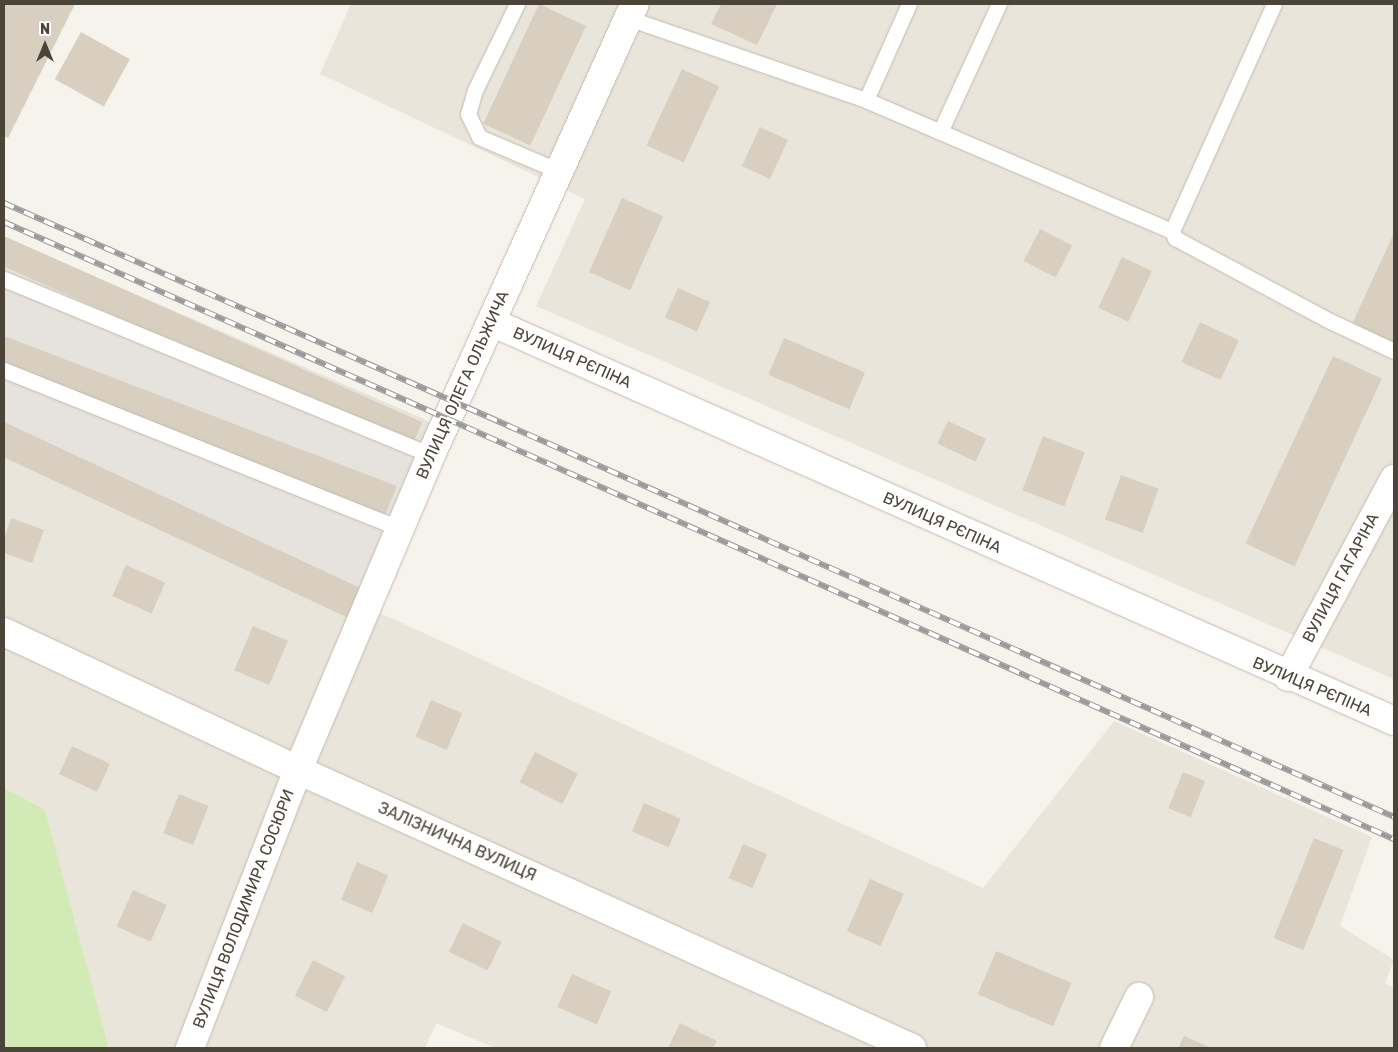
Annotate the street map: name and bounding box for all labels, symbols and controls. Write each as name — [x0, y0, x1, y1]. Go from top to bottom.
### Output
north arrow — [20, 20, 70, 70]
text: N — [40, 21, 50, 38]
street label: ВУЛИЦЯ ОЛЕГА ОЛЬЖИЧА — [413, 288, 513, 482]
street label: ВУЛИЦЯ РЄПІНА — [510, 323, 634, 393]
street label: ВУЛИЦЯ РЄПІНА — [880, 488, 1004, 558]
street label: ВУЛИЦЯ ГАГАРІНА — [1299, 510, 1383, 646]
street label: ВУЛИЦЯ РЄПІНА — [1250, 653, 1374, 721]
street label: ВУЛИЦЯ ВОЛОДИМИРА СОСЮРИ — [189, 787, 299, 1031]
street label: ЗАЛІЗНИЧНА ВУЛИЦЯ — [375, 798, 539, 886]

